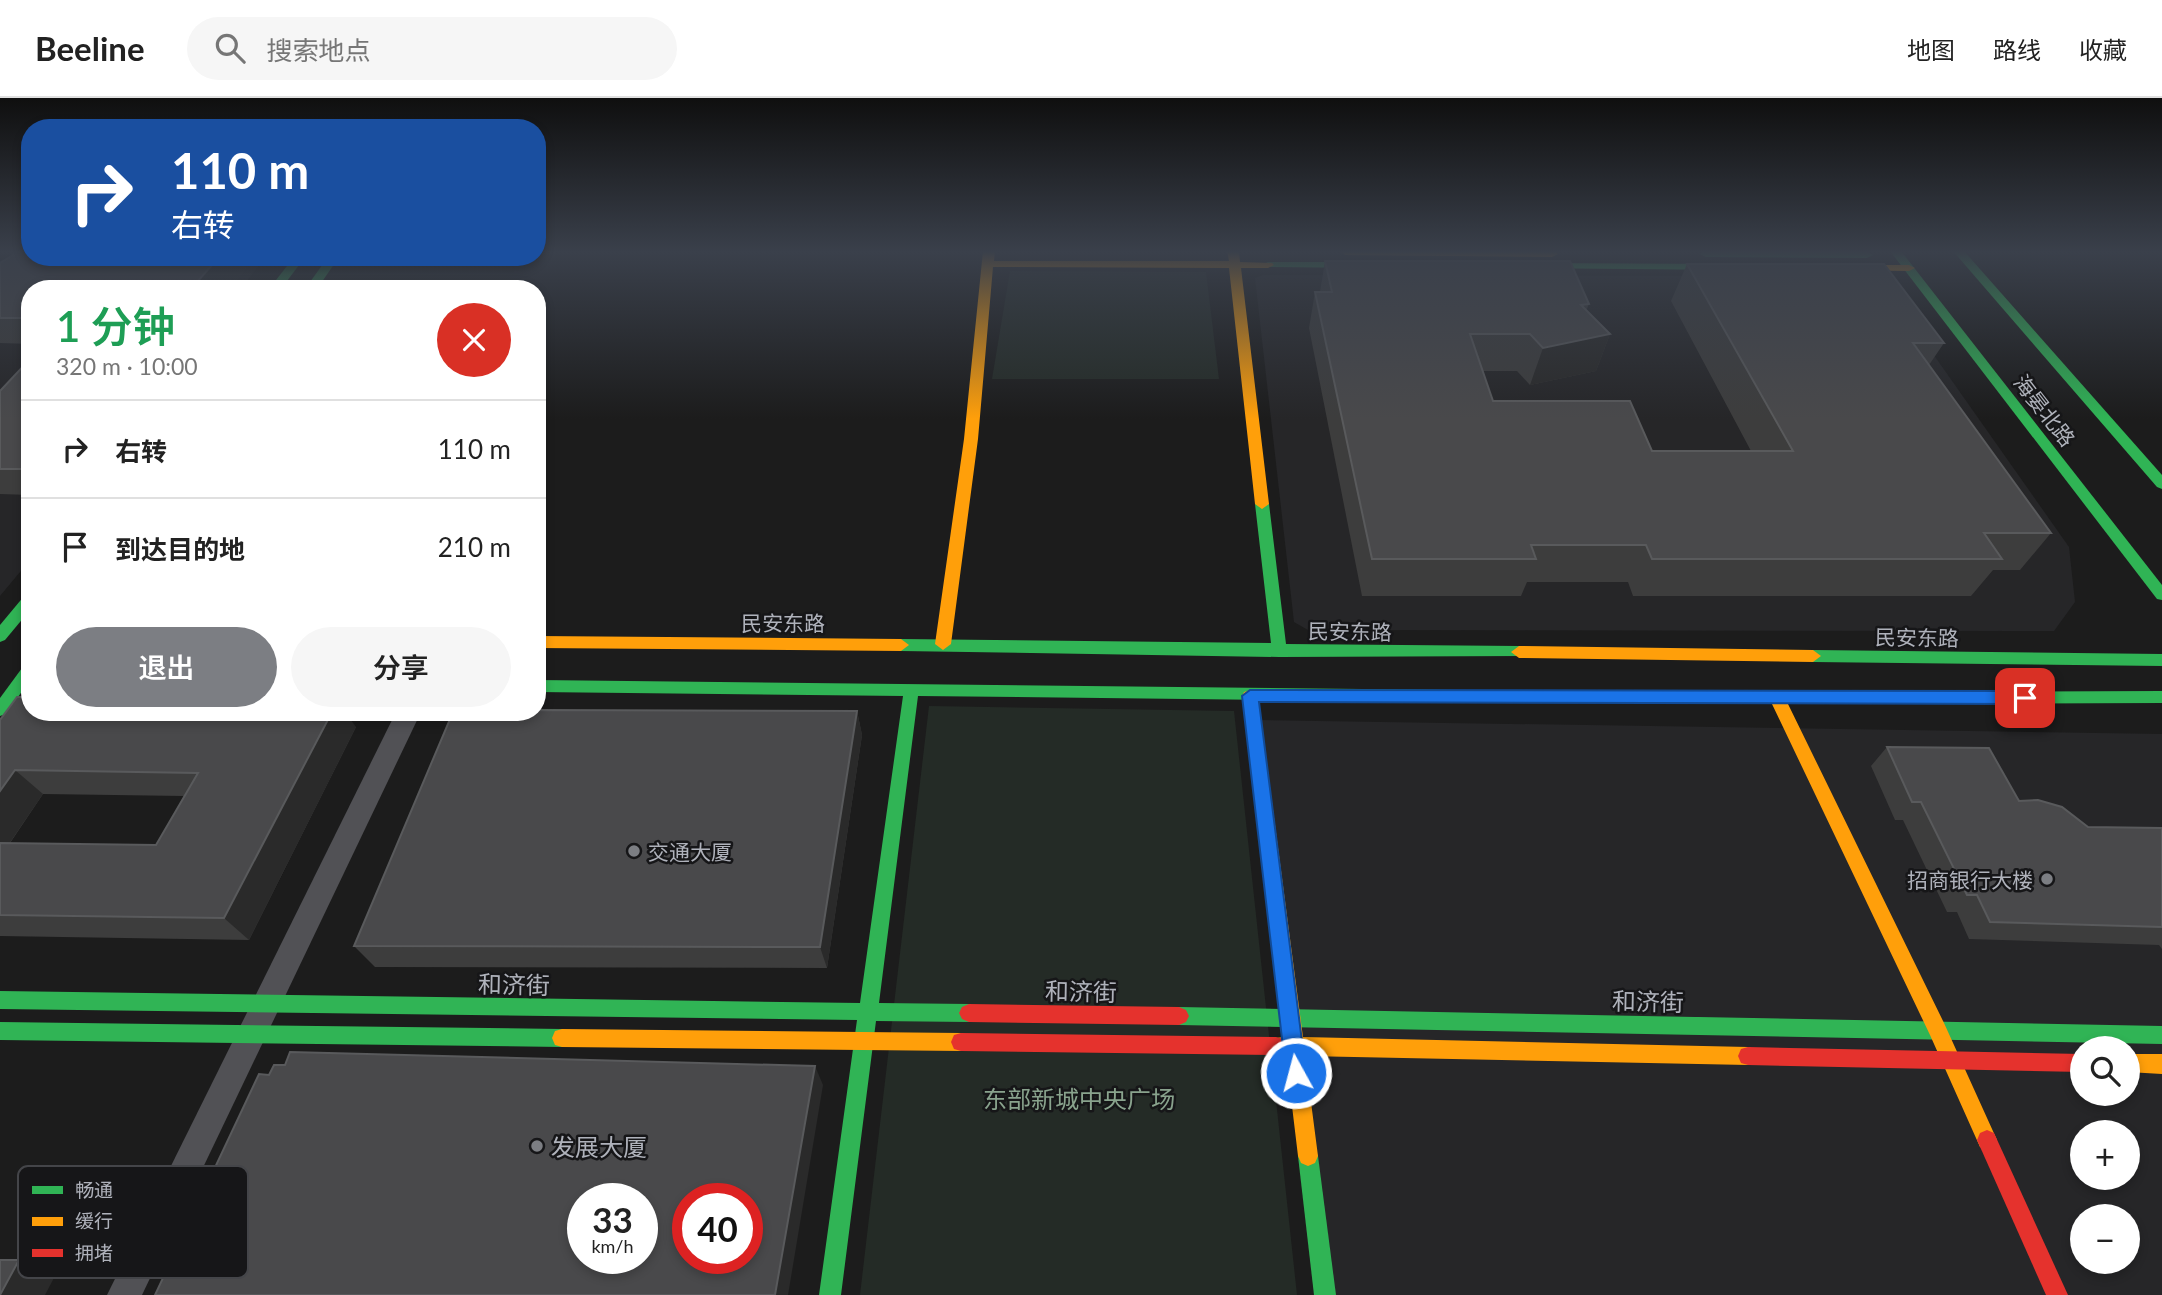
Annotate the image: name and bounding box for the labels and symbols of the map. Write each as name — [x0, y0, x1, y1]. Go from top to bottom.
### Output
street label: 海晏北路 — [2009, 369, 2081, 451]
street label: 民安东路 — [741, 610, 825, 635]
street label: 民安东路 — [1308, 618, 1392, 644]
street label: 民安东路 — [1875, 624, 1959, 650]
pin — [1995, 668, 2055, 728]
place label: 交通大厦 — [648, 839, 732, 864]
marker: 交通大厦 — [626, 843, 642, 859]
place label: 招商银行大楼 — [1907, 867, 2033, 892]
marker: 招商银行大楼 — [2039, 871, 2055, 887]
street label: 和济街 — [478, 969, 550, 999]
street label: 和济街 — [1045, 976, 1117, 1006]
street label: 和济街 — [1612, 986, 1684, 1016]
position arrow — [1259, 1036, 1333, 1110]
park label: 东部新城中央广场 — [983, 1084, 1175, 1113]
place label: 发展大厦 — [551, 1132, 647, 1161]
marker: 发展大厦 — [529, 1138, 545, 1154]
legend — [18, 1166, 248, 1278]
text: 畅通 — [75, 1178, 113, 1201]
speed limit sign: 40 — [672, 1183, 763, 1274]
text: 缓行 — [75, 1209, 113, 1232]
text: 拥堵 — [75, 1241, 113, 1264]

